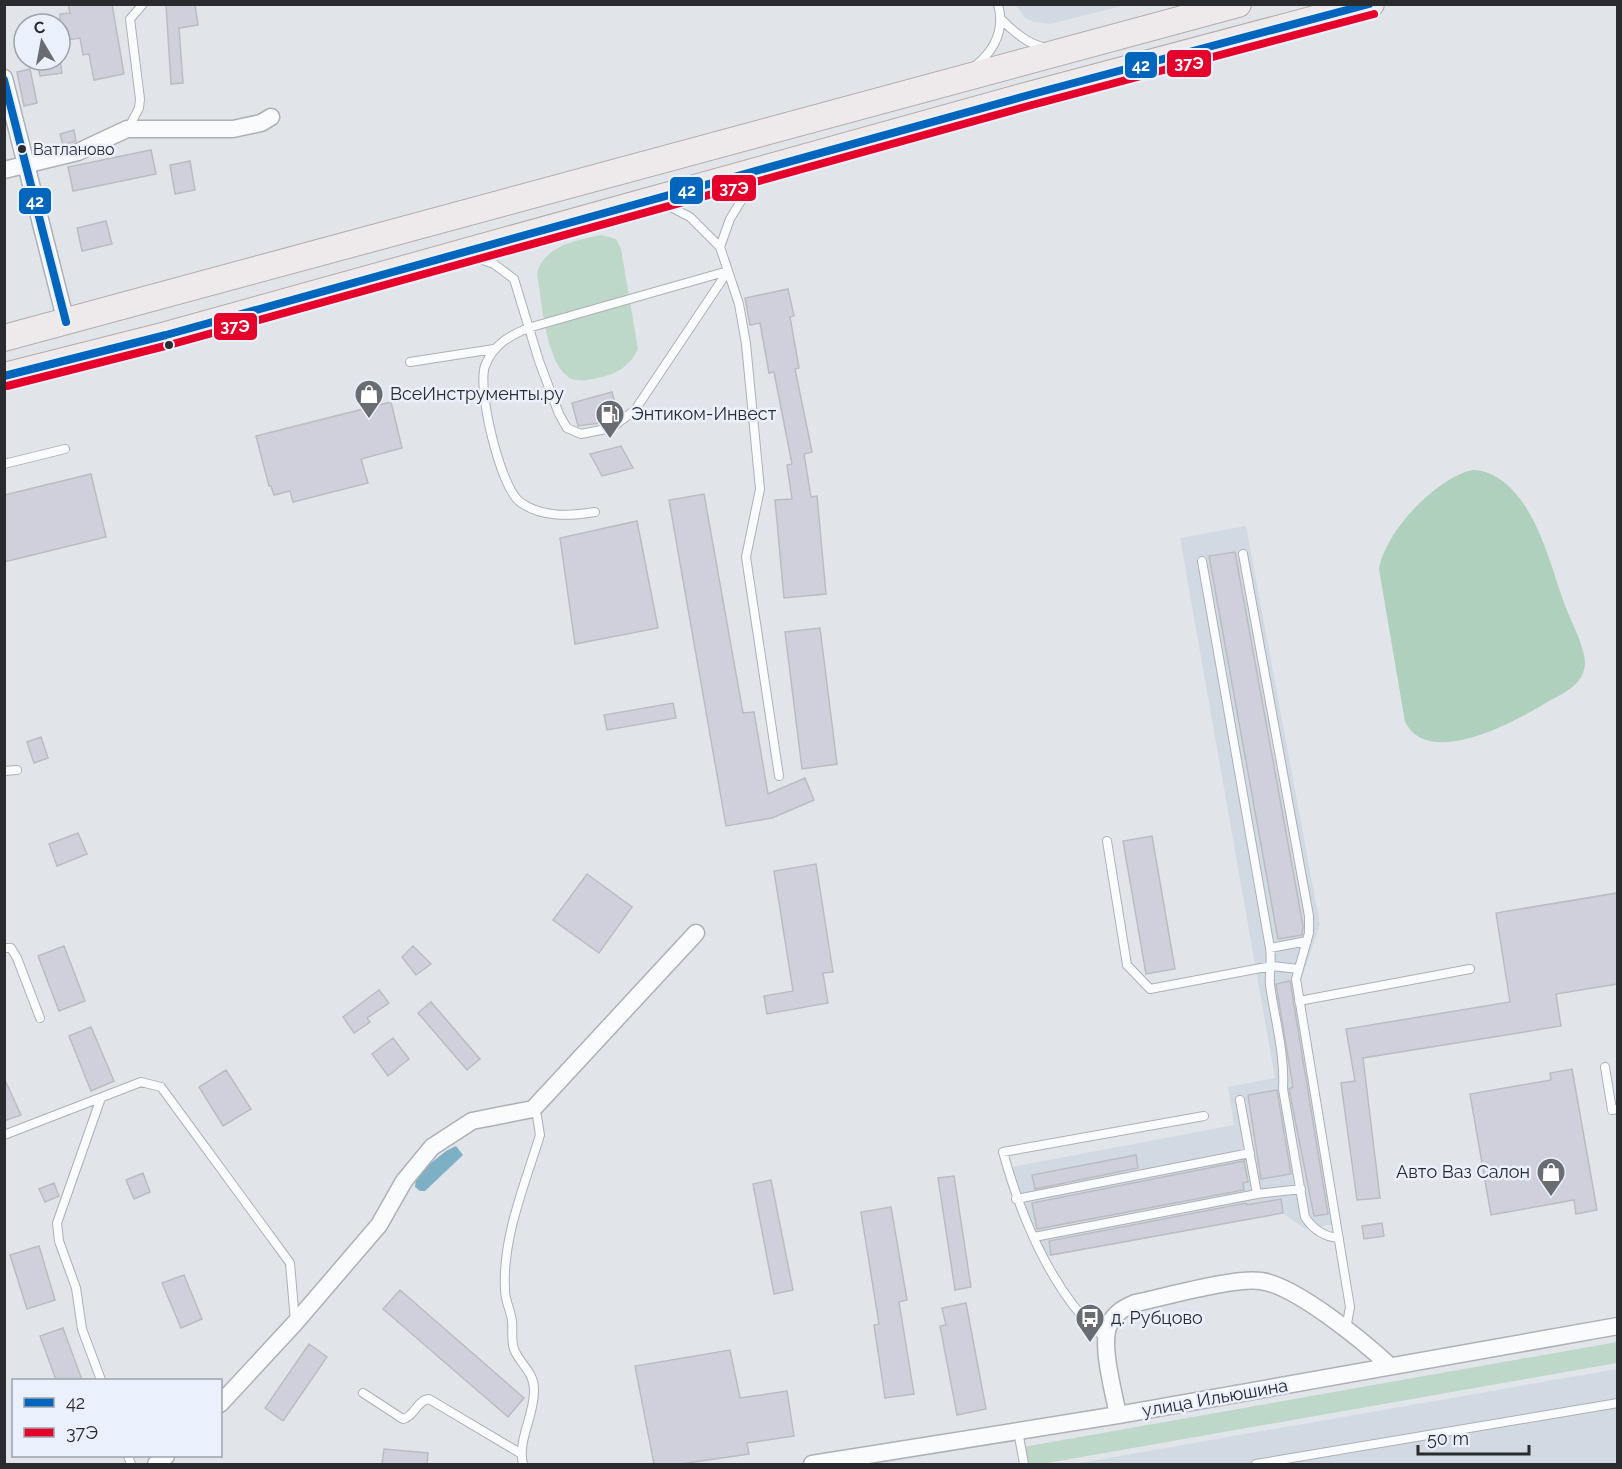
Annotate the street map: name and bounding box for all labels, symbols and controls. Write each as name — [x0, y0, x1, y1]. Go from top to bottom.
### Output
north arrow — [12, 12, 72, 72]
text: С — [32, 17, 47, 38]
line badge: 37Э — [1166, 49, 1212, 78]
line badge: 42 — [1124, 51, 1158, 79]
text: 37Э — [1174, 54, 1204, 73]
text: 42 — [1132, 56, 1150, 75]
place label: Ватланово — [33, 140, 115, 159]
marker: Ватланово — [16, 143, 28, 155]
line badge: 37Э — [711, 174, 757, 202]
line badge: 42 — [669, 176, 704, 205]
text: 37Э — [719, 179, 749, 198]
text: 42 — [678, 181, 696, 200]
line badge: 42 — [18, 187, 52, 215]
text: 42 — [26, 192, 44, 211]
line badge: 37Э — [213, 312, 258, 341]
text: 37Э — [220, 317, 250, 336]
unlabelled marker — [163, 339, 175, 351]
shop icon: ВсеИнструменты.ру — [353, 378, 385, 420]
place label: ВсеИнструменты.ру — [390, 383, 564, 404]
fuel station icon: Энтиком-Инвест — [594, 398, 626, 440]
place label: Энтиком-Инвест — [631, 403, 777, 424]
shop icon: Авто Ваз Салон — [1535, 1156, 1567, 1198]
place label: Авто Ваз Салон — [1396, 1161, 1530, 1182]
bus stop icon: д. Рубцово — [1074, 1302, 1106, 1344]
place label: д. Рубцово — [1111, 1307, 1203, 1328]
street label: улица Ильюшина — [1140, 1374, 1289, 1421]
legend — [12, 1379, 222, 1457]
text: 42 — [66, 1392, 85, 1413]
scale bar — [1418, 1418, 1529, 1456]
text: 37Э — [66, 1422, 98, 1443]
text: 50 m — [1427, 1428, 1469, 1449]

